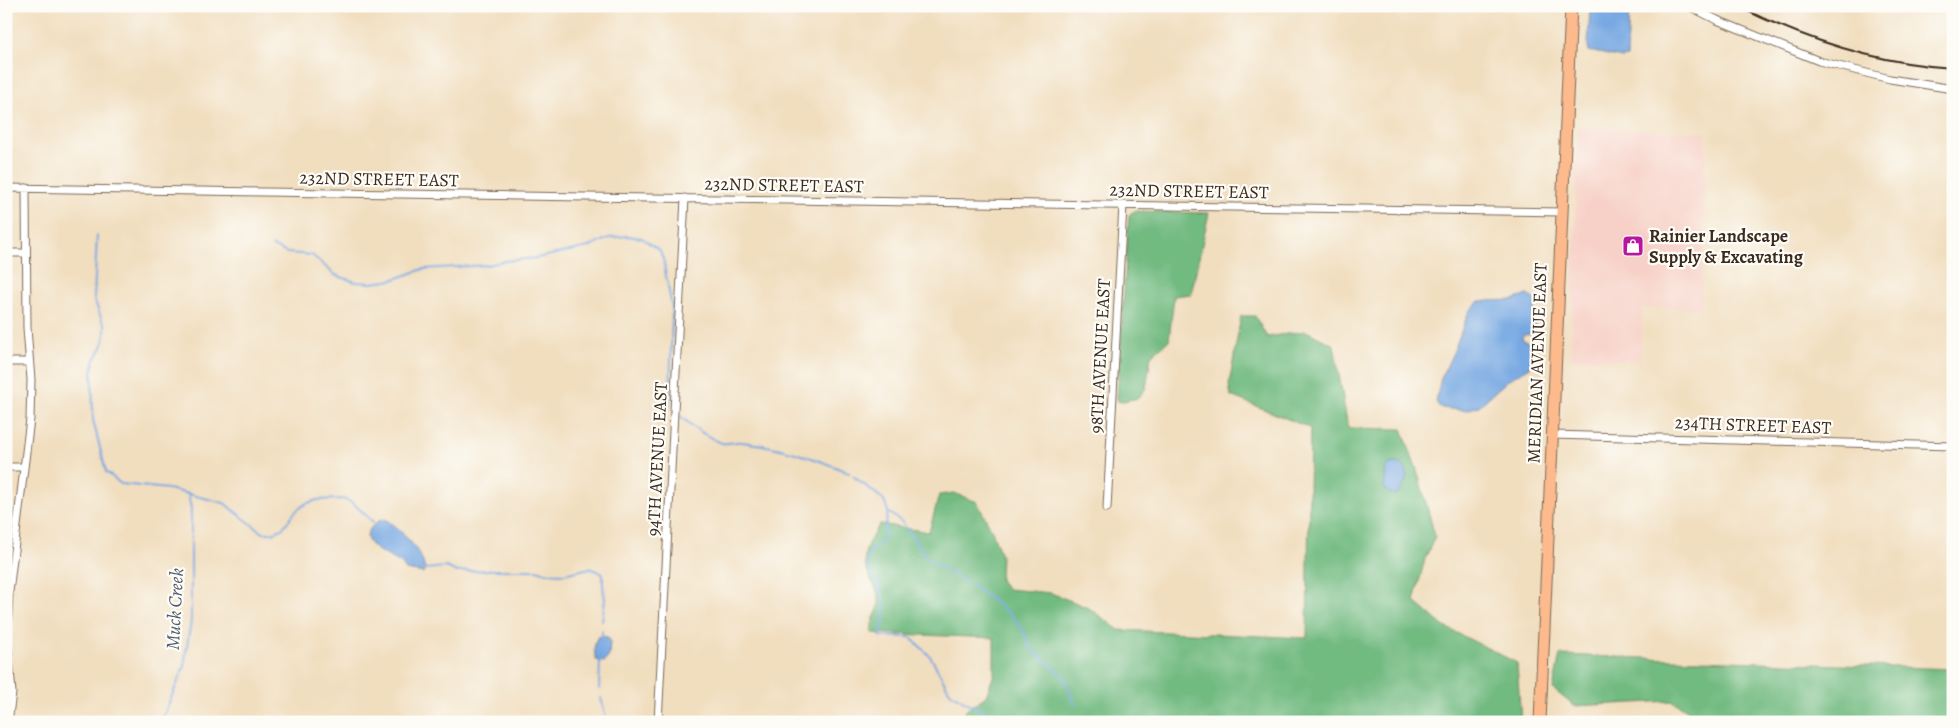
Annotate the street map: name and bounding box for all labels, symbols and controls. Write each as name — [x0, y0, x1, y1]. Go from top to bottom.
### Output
street label: 232ND STREET EAST — [299, 166, 459, 192]
street label: 232ND STREET EAST — [704, 172, 864, 198]
street label: 232ND STREET EAST — [1109, 178, 1269, 204]
place label: Rainier Landscape Supply & Excavating — [1649, 224, 1804, 269]
shop icon: Rainier Landscape Supply & Excavating — [1621, 234, 1645, 258]
street label: MERIDIAN AVENUE EAST — [1522, 262, 1553, 464]
street label: 98TH AVENUE EAST — [1084, 278, 1116, 434]
street label: 94TH AVENUE EAST — [641, 381, 673, 537]
street label: 234TH STREET EAST — [1674, 410, 1832, 440]
water label: Muck Creek — [160, 567, 190, 651]

